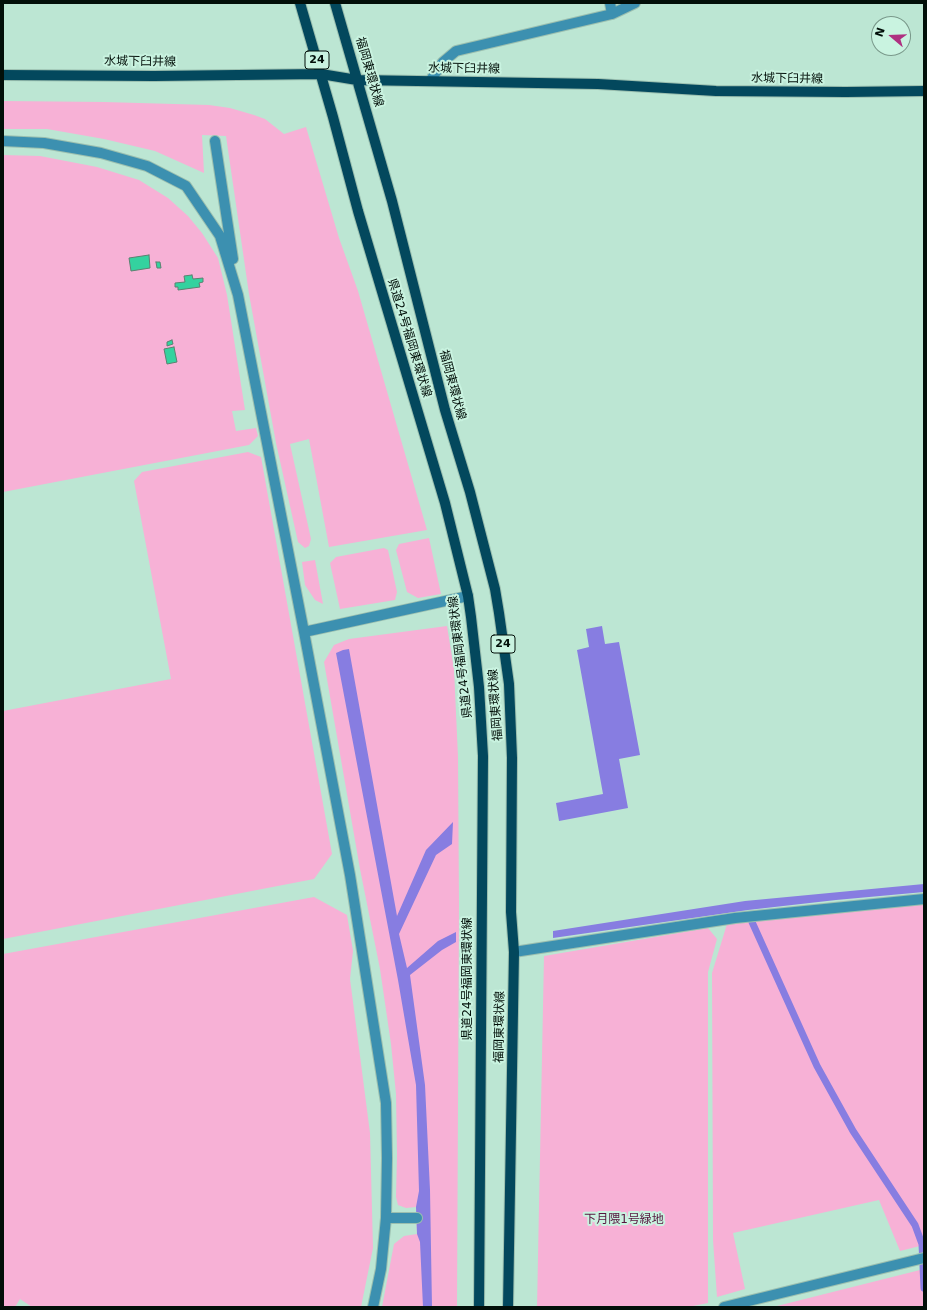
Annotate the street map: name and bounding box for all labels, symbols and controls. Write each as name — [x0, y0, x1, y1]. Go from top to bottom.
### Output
north arrow — [871, 16, 911, 56]
text: N — [872, 26, 888, 39]
street label: 福岡東環状線 — [352, 35, 386, 109]
road number: 24 — [305, 51, 329, 69]
street label: 水城下臼井線 — [104, 54, 176, 70]
street label: 水城下臼井線 — [428, 61, 500, 77]
street label: 水城下臼井線 — [751, 71, 823, 87]
street label: 県道24号福岡東環状線 — [384, 277, 434, 399]
street label: 福岡東環状線 — [436, 348, 468, 422]
street label: 県道24号福岡東環状線 — [446, 595, 476, 719]
road number: 24 — [491, 635, 515, 653]
street label: 福岡東環状線 — [486, 669, 506, 741]
street label: 県道24号福岡東環状線 — [461, 917, 475, 1041]
street label: 福岡東環状線 — [492, 991, 508, 1063]
park label: 下月隈1号緑地 — [584, 1213, 664, 1227]

